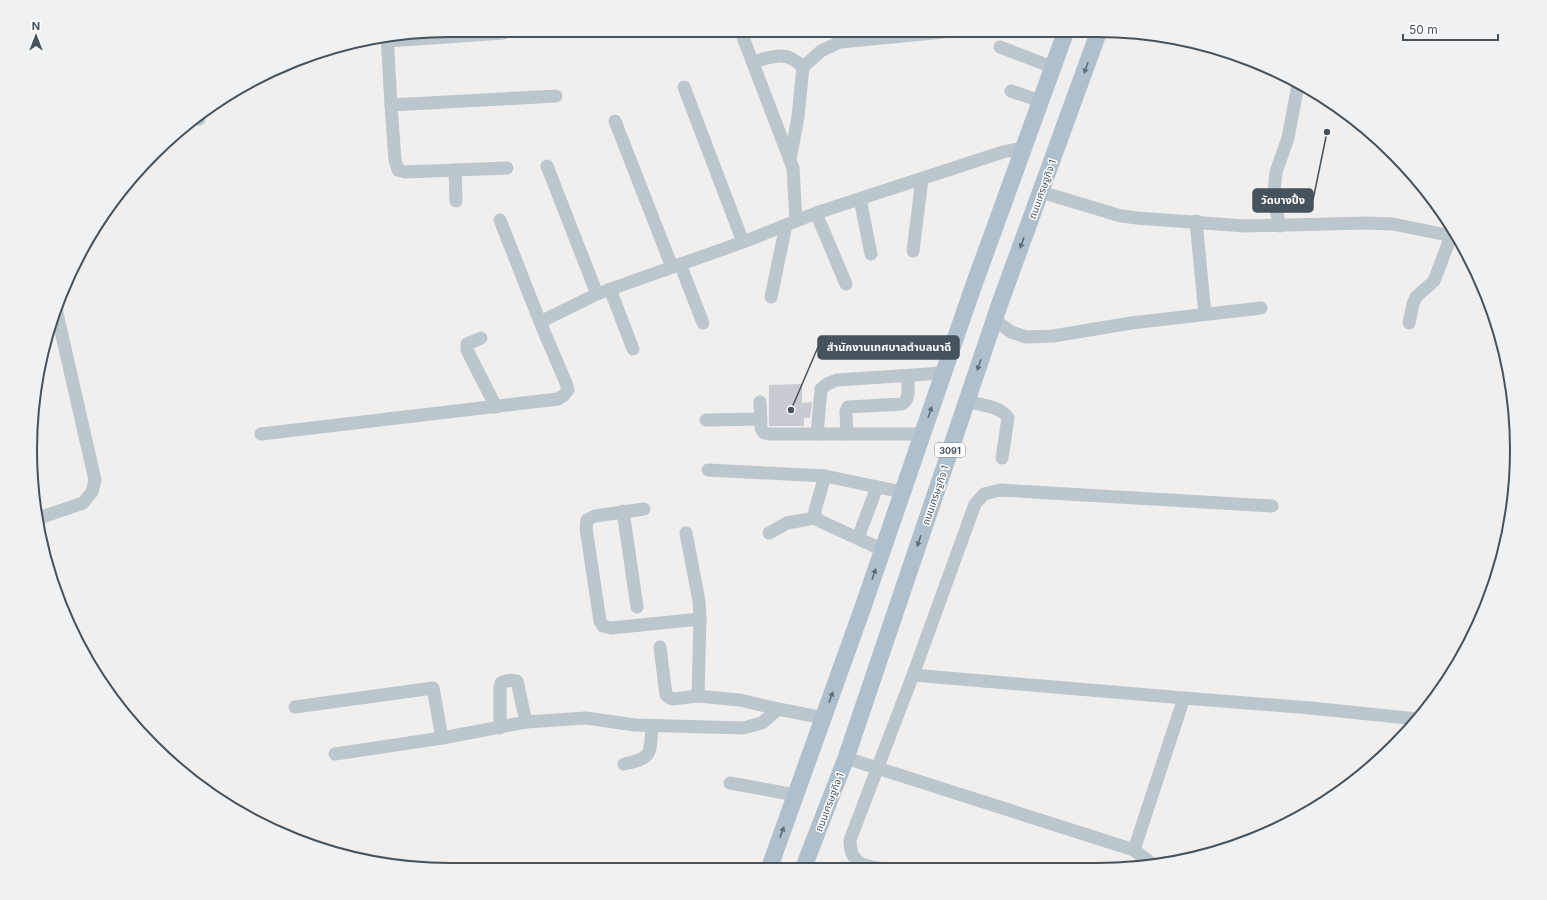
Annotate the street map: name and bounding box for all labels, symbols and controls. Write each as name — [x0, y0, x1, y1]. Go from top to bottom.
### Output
north arrow — [16, 16, 56, 56]
scale bar — [1403, 16, 1498, 42]
text: N — [32, 19, 40, 33]
text: 50 m — [1409, 22, 1438, 37]
one-way arrow — [1082, 62, 1088, 74]
street label: ถนนเศรษฐกิจ 1 — [1026, 158, 1058, 220]
callout: วัดบางปิ้ง — [1253, 189, 1313, 212]
text: วัดบางปิ้ง — [1261, 193, 1305, 207]
one-way arrow — [1019, 237, 1025, 249]
callout: สำนักงานเทศบาลตำบลนาดี — [818, 336, 959, 359]
text: สำนักงานเทศบาลตำบลนาดี — [827, 340, 951, 354]
one-way arrow — [976, 360, 982, 372]
one-way arrow — [927, 405, 933, 417]
road number: 3091 — [935, 443, 965, 457]
street label: ถนนเศรษฐกิจ 1 — [919, 464, 951, 526]
one-way arrow — [916, 536, 922, 548]
one-way arrow — [872, 568, 878, 580]
one-way arrow — [829, 691, 835, 703]
street label: ถนนเศรษฐกิจ 1 — [812, 771, 846, 833]
one-way arrow — [780, 826, 786, 838]

